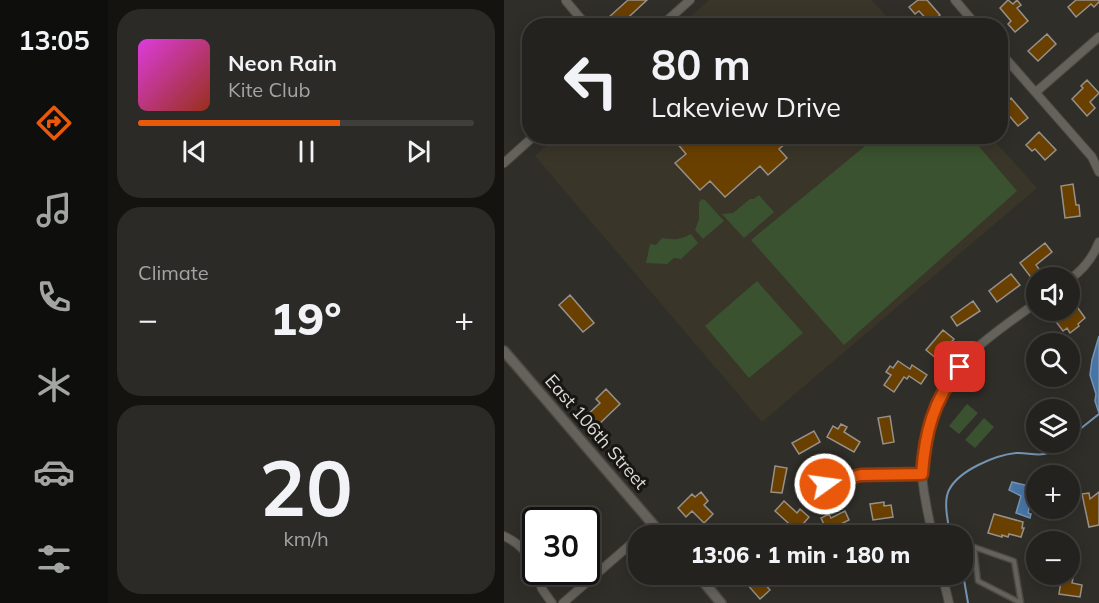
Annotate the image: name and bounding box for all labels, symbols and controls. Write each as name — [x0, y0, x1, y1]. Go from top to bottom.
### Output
text: 13:05 — [18, 23, 90, 57]
text: 80 m — [651, 38, 751, 91]
icon: left — [552, 42, 630, 120]
text: Neon Rain — [228, 49, 337, 77]
text: Kite Club — [228, 77, 310, 102]
text: Lakeview Drive — [651, 90, 841, 124]
icon: directions — [33, 102, 75, 144]
icon: previous — [178, 135, 211, 168]
icon: pause — [290, 135, 323, 168]
icon: next — [402, 135, 435, 168]
icon: music — [33, 189, 75, 231]
text: Climate — [138, 260, 209, 285]
map controls — [1026, 267, 1080, 585]
button: sound — [1026, 267, 1080, 321]
icon: phone — [33, 276, 75, 318]
text: 19° — [270, 290, 342, 346]
text: − — [138, 298, 158, 339]
text: + — [454, 298, 474, 339]
button: search — [1026, 333, 1080, 387]
pin — [934, 341, 985, 392]
icon: arrive — [943, 350, 976, 383]
icon: climate — [33, 364, 75, 406]
street label: East 106th Street — [540, 369, 653, 494]
button: layers — [1026, 399, 1080, 453]
text: 20 — [259, 438, 353, 536]
icon: car — [33, 451, 75, 493]
position arrow — [793, 452, 857, 516]
button: + — [1026, 465, 1080, 519]
speed limit sign: 30 — [522, 507, 600, 585]
text: km/h — [283, 526, 329, 551]
button: − — [1026, 531, 1080, 585]
icon: filters — [33, 538, 75, 580]
text: 13:06 · 1 min · 180 m — [691, 541, 910, 569]

